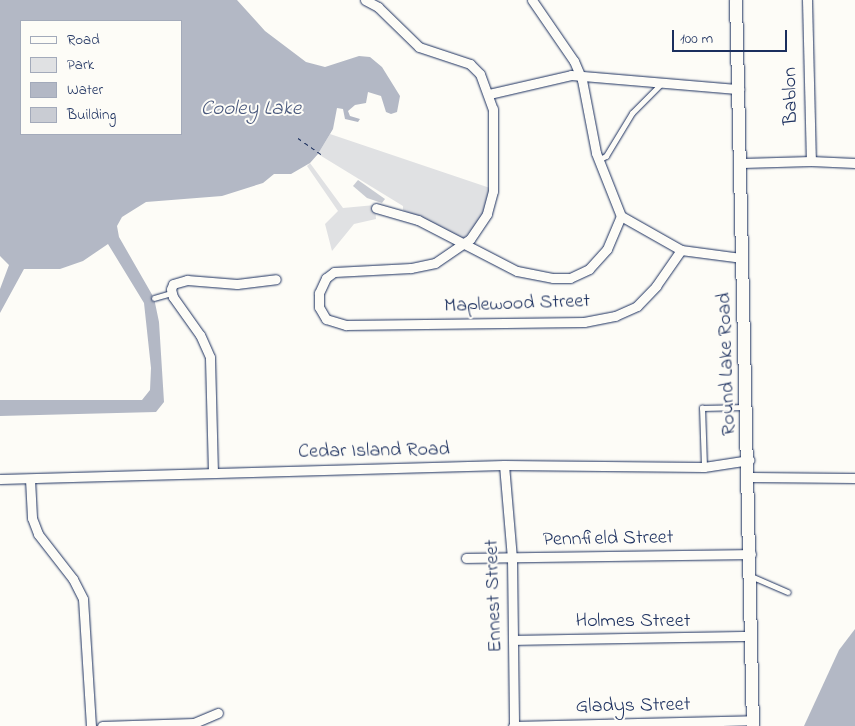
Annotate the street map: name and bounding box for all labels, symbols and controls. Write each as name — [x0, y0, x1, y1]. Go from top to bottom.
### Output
legend — [20, 20, 182, 135]
scale bar — [675, 20, 790, 52]
text: 100 m — [680, 28, 713, 50]
text: Road — [67, 29, 100, 51]
text: Park — [67, 54, 94, 76]
street label: Bablon — [778, 67, 804, 125]
text: Water — [67, 79, 103, 101]
water label: Cooley Lake — [201, 96, 301, 122]
text: Building — [67, 104, 116, 126]
street label: Maplewood Street — [444, 289, 590, 319]
street label: Round Lake Road — [713, 292, 741, 436]
street label: Cedar Island Road — [298, 438, 450, 464]
street label: Pennfield Street — [542, 526, 674, 552]
street label: Ennest Street — [480, 539, 508, 653]
street label: Holmes Street — [576, 609, 690, 633]
street label: Gladys Street — [575, 693, 691, 719]

